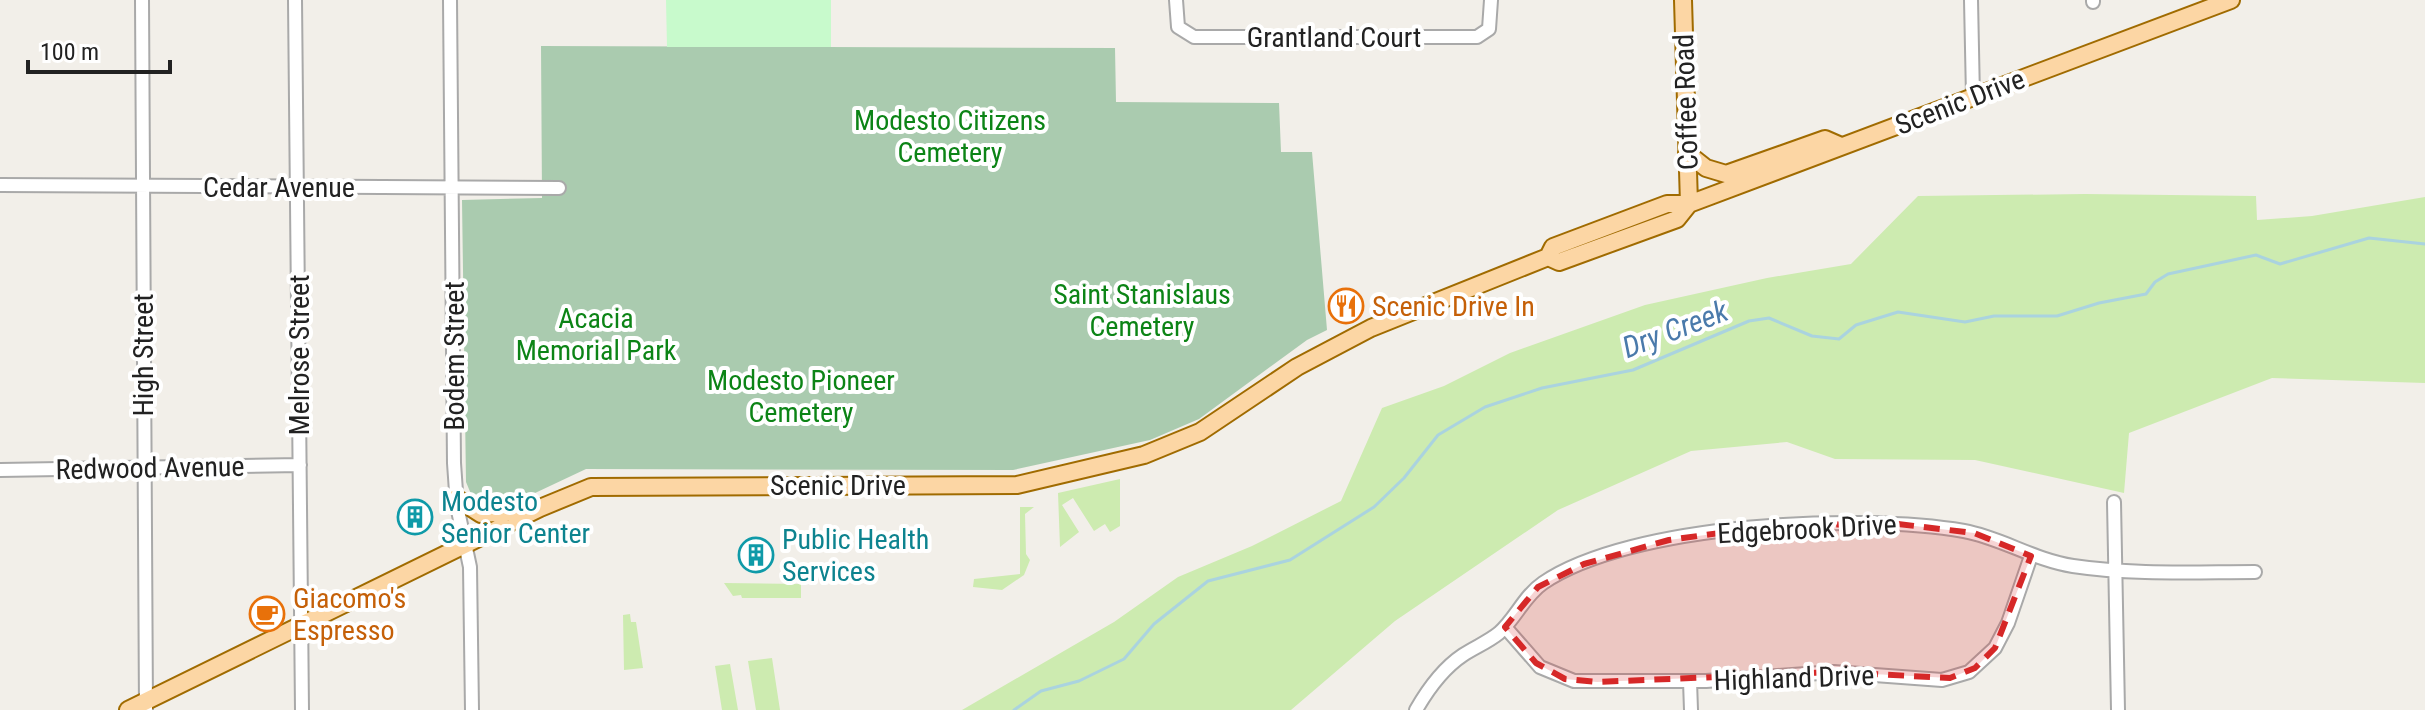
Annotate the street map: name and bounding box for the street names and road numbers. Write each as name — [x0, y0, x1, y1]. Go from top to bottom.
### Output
street label: Grantland Court — [1247, 21, 1421, 54]
street label: Coffee Road — [1667, 33, 1705, 171]
street label: Scenic Drive — [1891, 62, 2029, 142]
street label: Cedar Avenue — [203, 171, 355, 204]
street label: Melrose Street — [283, 275, 316, 435]
street label: Bodem Street — [438, 281, 471, 431]
street label: High Street — [127, 293, 160, 417]
street label: Redwood Avenue — [55, 450, 245, 486]
street label: Scenic Drive — [770, 469, 906, 502]
street label: Edgebrook Drive — [1716, 508, 1898, 550]
street label: Highland Drive — [1713, 659, 1875, 697]

